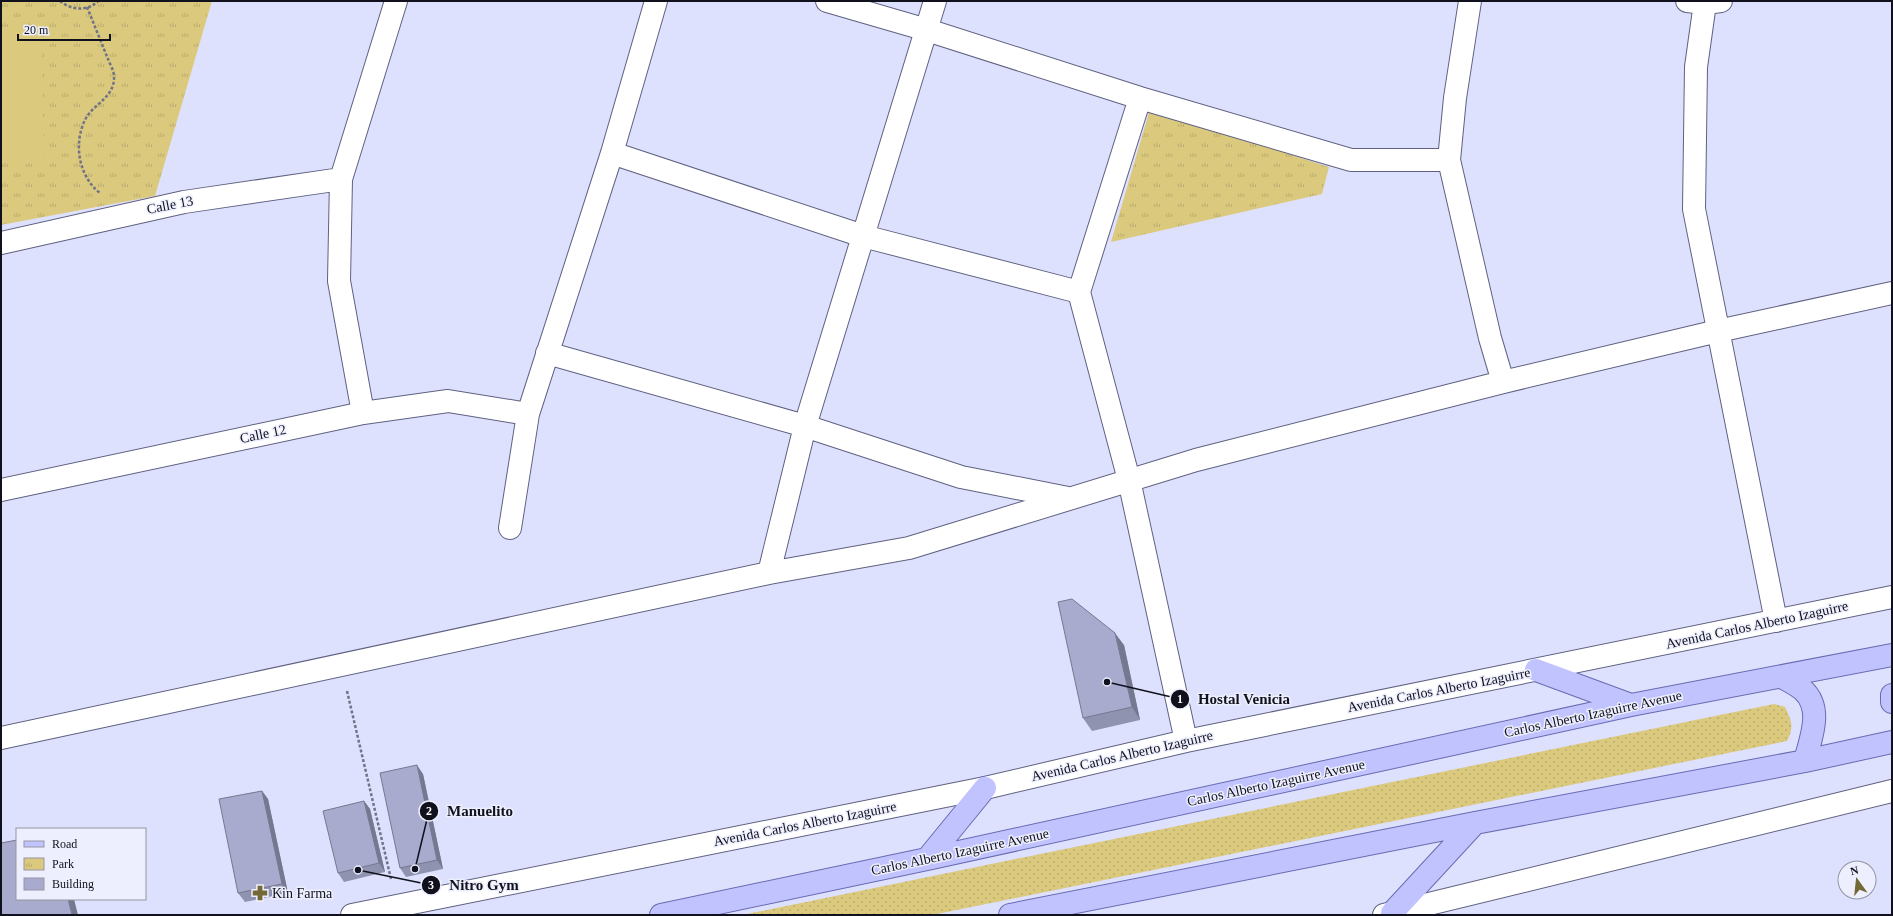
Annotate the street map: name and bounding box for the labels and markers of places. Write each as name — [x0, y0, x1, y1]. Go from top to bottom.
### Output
callout: Hostal Venicia — [1170, 686, 1298, 713]
callout: Manuelito — [419, 798, 521, 825]
callout: Nitro Gym — [421, 871, 527, 898]
pharmacy icon: Kin Farma — [251, 884, 269, 902]
place label: Kin Farma — [272, 886, 333, 901]

